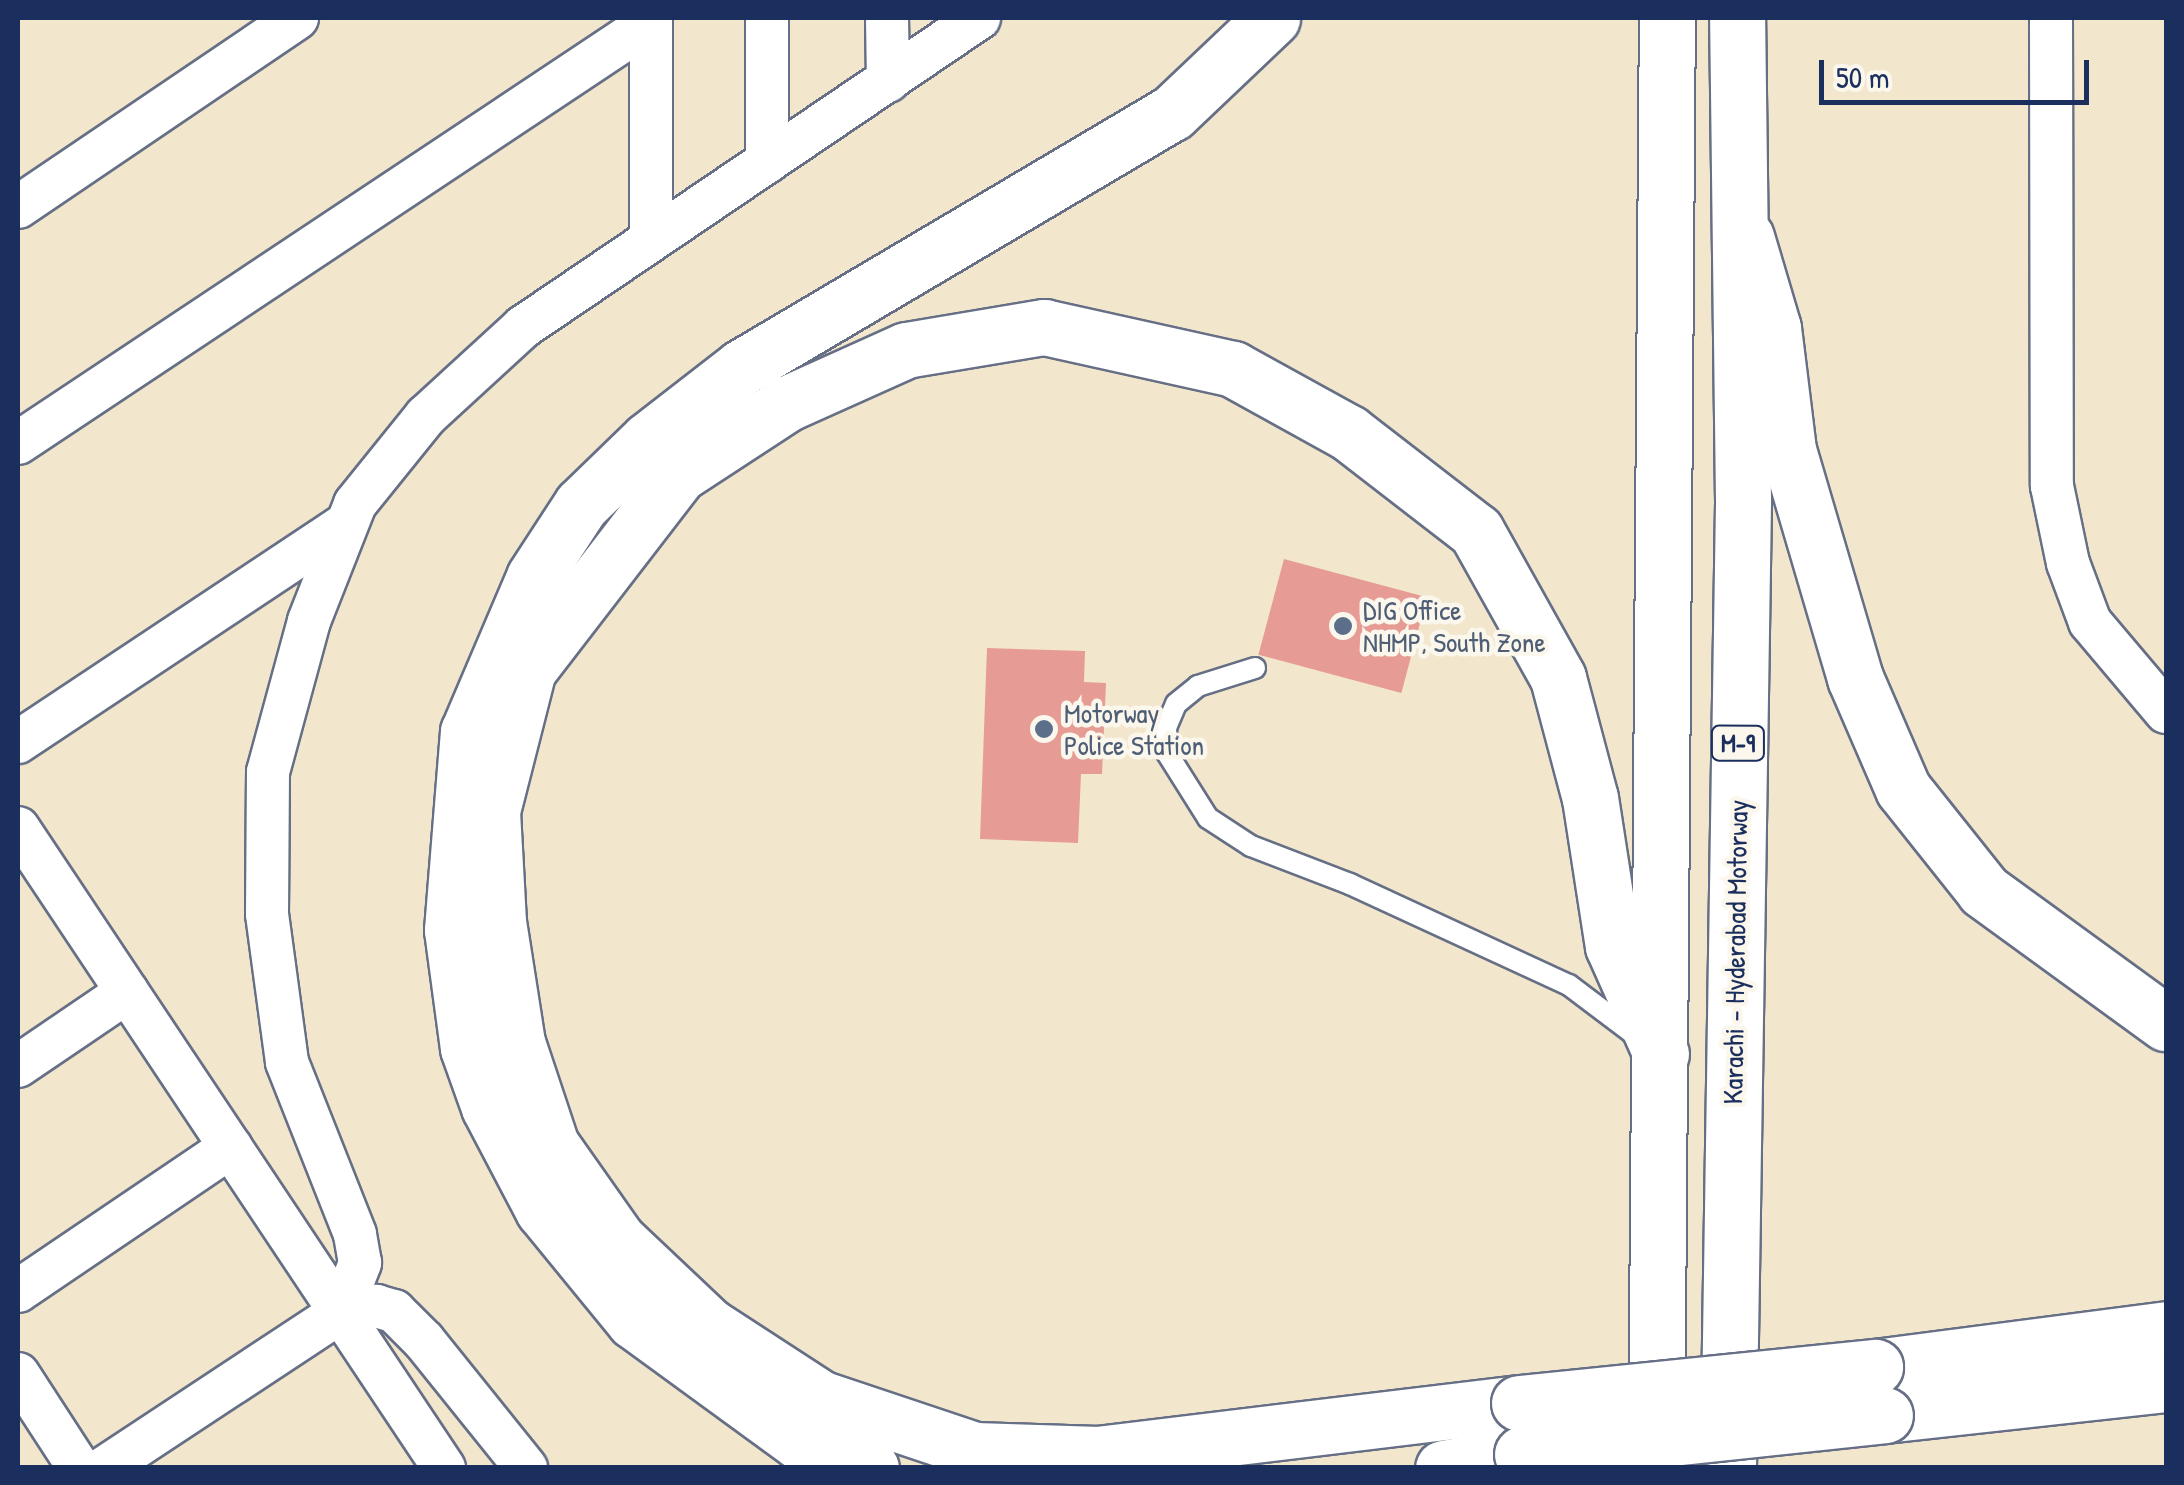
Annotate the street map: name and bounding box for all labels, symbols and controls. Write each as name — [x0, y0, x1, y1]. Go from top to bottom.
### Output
scale bar — [1824, 40, 2094, 102]
text: 50 m — [1836, 57, 1889, 97]
place label: DIG Office NHMP, South Zone — [1363, 593, 1546, 659]
marker: DIG Office NHMP, South Zone — [1332, 615, 1354, 637]
place label: Motorway Police Station — [1064, 696, 1204, 762]
marker: Motorway Police Station — [1033, 718, 1055, 740]
road number: M-9 — [1710, 723, 1766, 763]
street label: Karachi - Hyderabad Motorway — [1716, 799, 1754, 1105]

